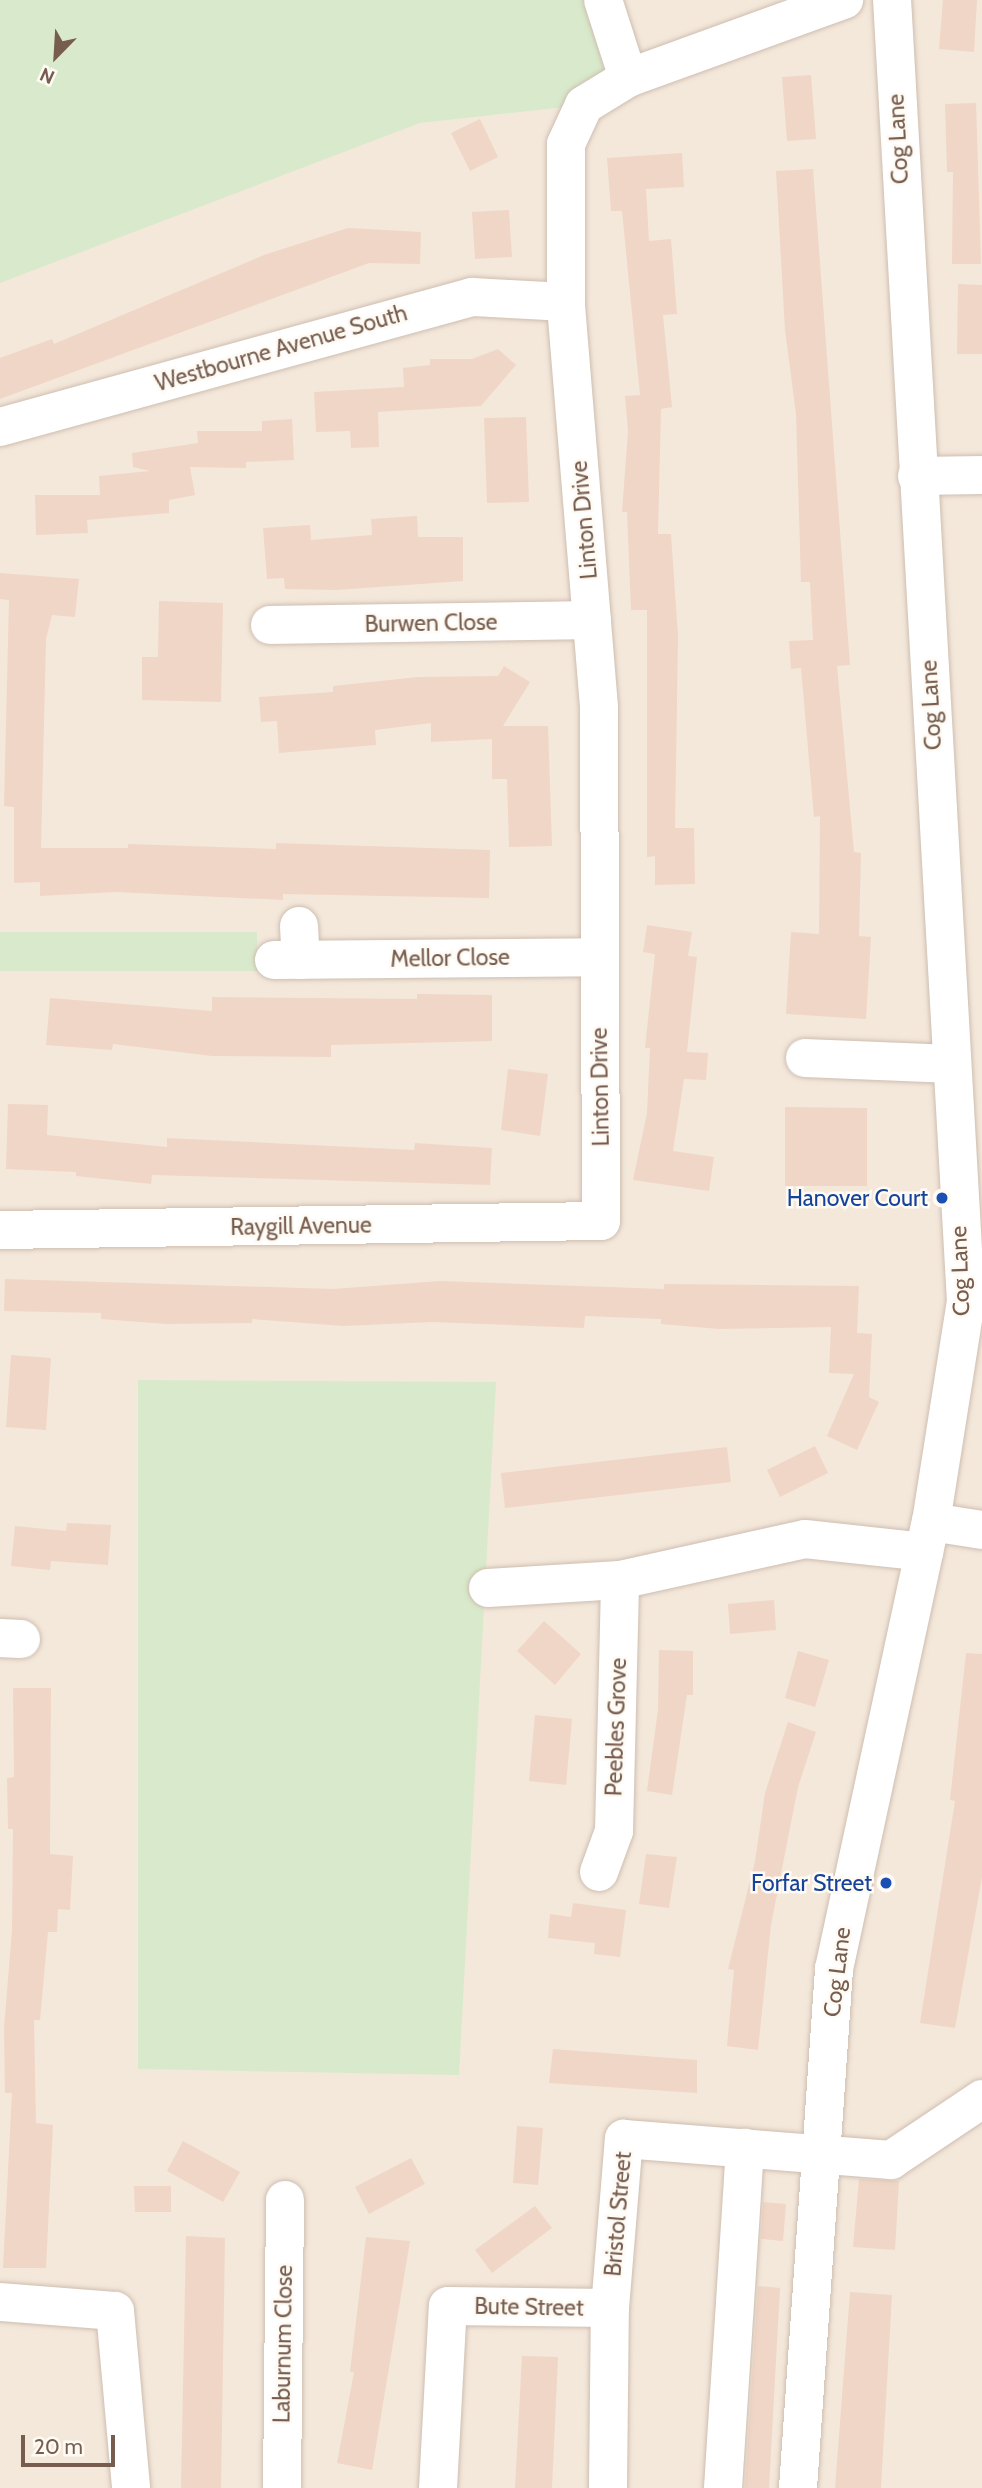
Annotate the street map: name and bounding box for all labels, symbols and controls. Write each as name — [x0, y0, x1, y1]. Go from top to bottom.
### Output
north arrow — [21, 21, 91, 91]
text: N — [36, 62, 58, 89]
street label: Cog Lane — [882, 93, 914, 185]
street label: Westbourne Avenue South — [152, 299, 410, 397]
street label: Linton Drive — [565, 460, 603, 580]
street label: Burwen Close — [364, 608, 498, 638]
street label: Cog Lane — [915, 659, 947, 751]
street label: Mellor Close — [390, 943, 510, 973]
street label: Linton Drive — [585, 1027, 615, 1147]
place label: Hanover Court — [787, 1184, 928, 1212]
marker: Hanover Court — [934, 1190, 950, 1206]
street label: Raygill Avenue — [230, 1211, 372, 1241]
street label: Cog Lane — [945, 1225, 975, 1317]
street label: Peebles Grove — [600, 1657, 632, 1797]
place label: Forfar Street — [751, 1869, 872, 1897]
marker: Forfar Street — [878, 1875, 894, 1891]
street label: Cog Lane — [818, 1925, 856, 2019]
street label: Bristol Street — [599, 2150, 637, 2278]
street label: Laburnum Close — [268, 2265, 298, 2423]
street label: Bute Street — [474, 2292, 584, 2322]
scale bar — [24, 2422, 119, 2466]
text: 20 m — [34, 2434, 83, 2459]

